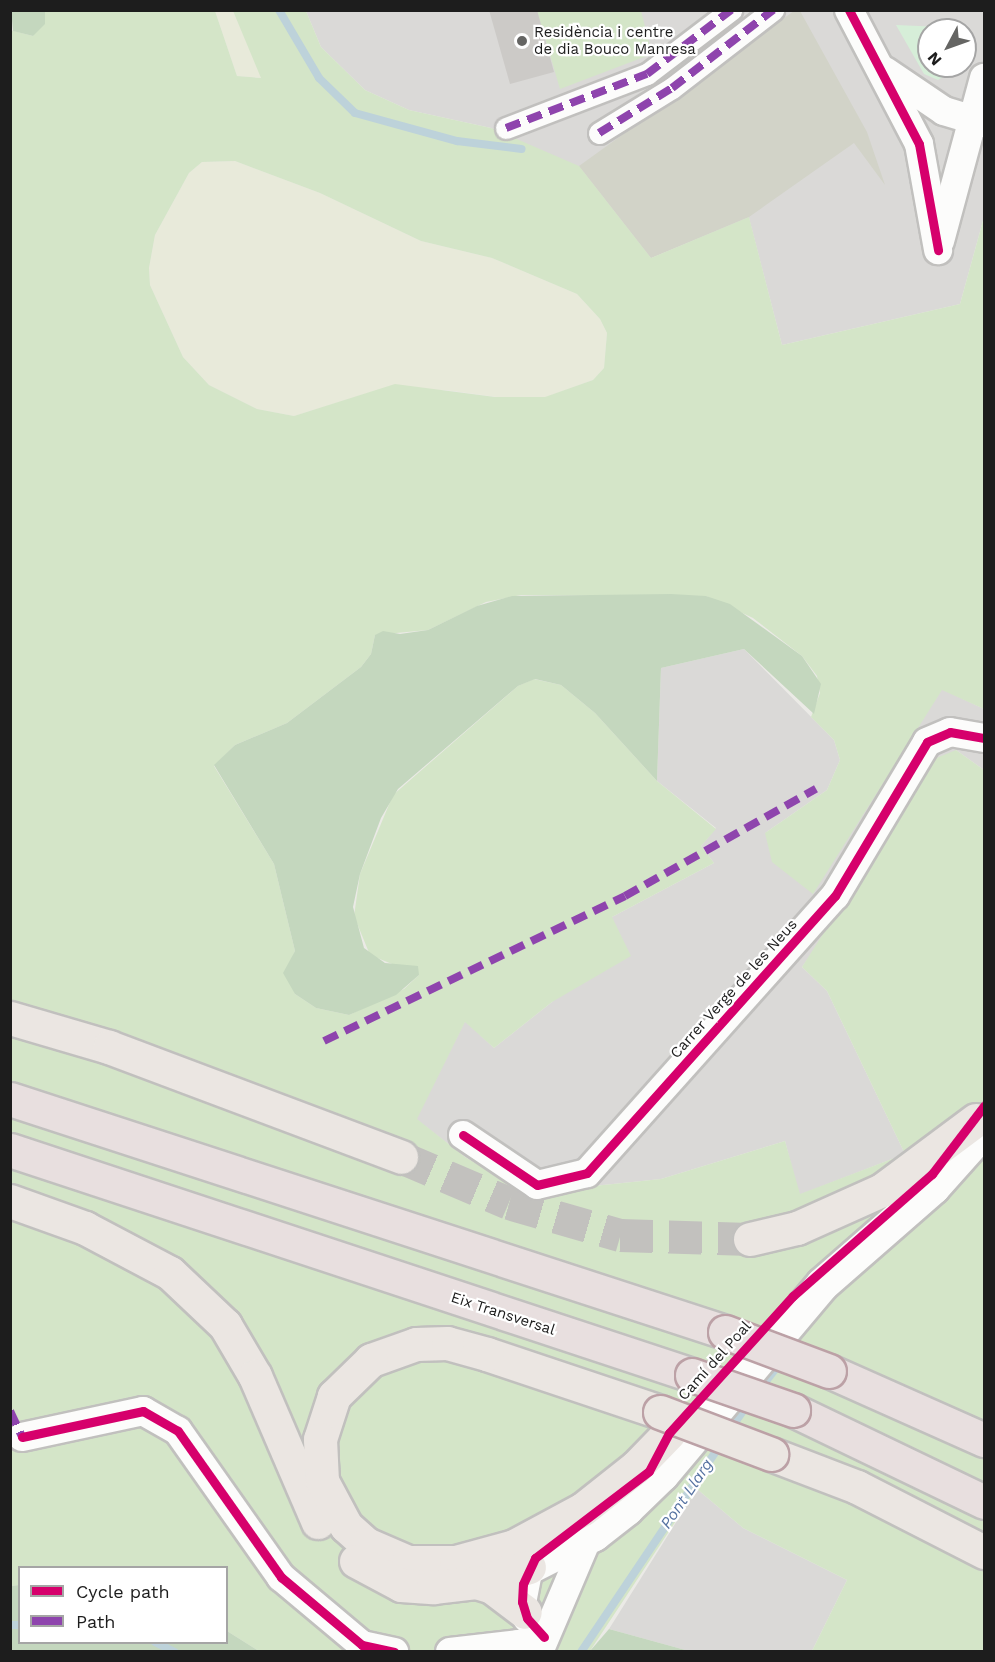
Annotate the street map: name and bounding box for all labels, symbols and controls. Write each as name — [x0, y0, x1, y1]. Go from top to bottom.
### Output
north arrow — [917, 18, 977, 78]
place label: Residència i centre de dia Bouco Manresa — [534, 23, 696, 58]
marker: Residència i centre de dia Bouco Manresa — [515, 34, 529, 48]
text: N — [923, 48, 946, 70]
street label: Carrer Verge de les Neus — [666, 915, 802, 1063]
street label: Eix Transversal — [448, 1289, 558, 1339]
street label: Camí del Poal — [675, 1317, 755, 1405]
water label: Pont Llarg — [657, 1455, 717, 1533]
legend — [18, 1566, 228, 1644]
text: Cycle path — [76, 1581, 170, 1602]
text: Path — [76, 1611, 116, 1632]

